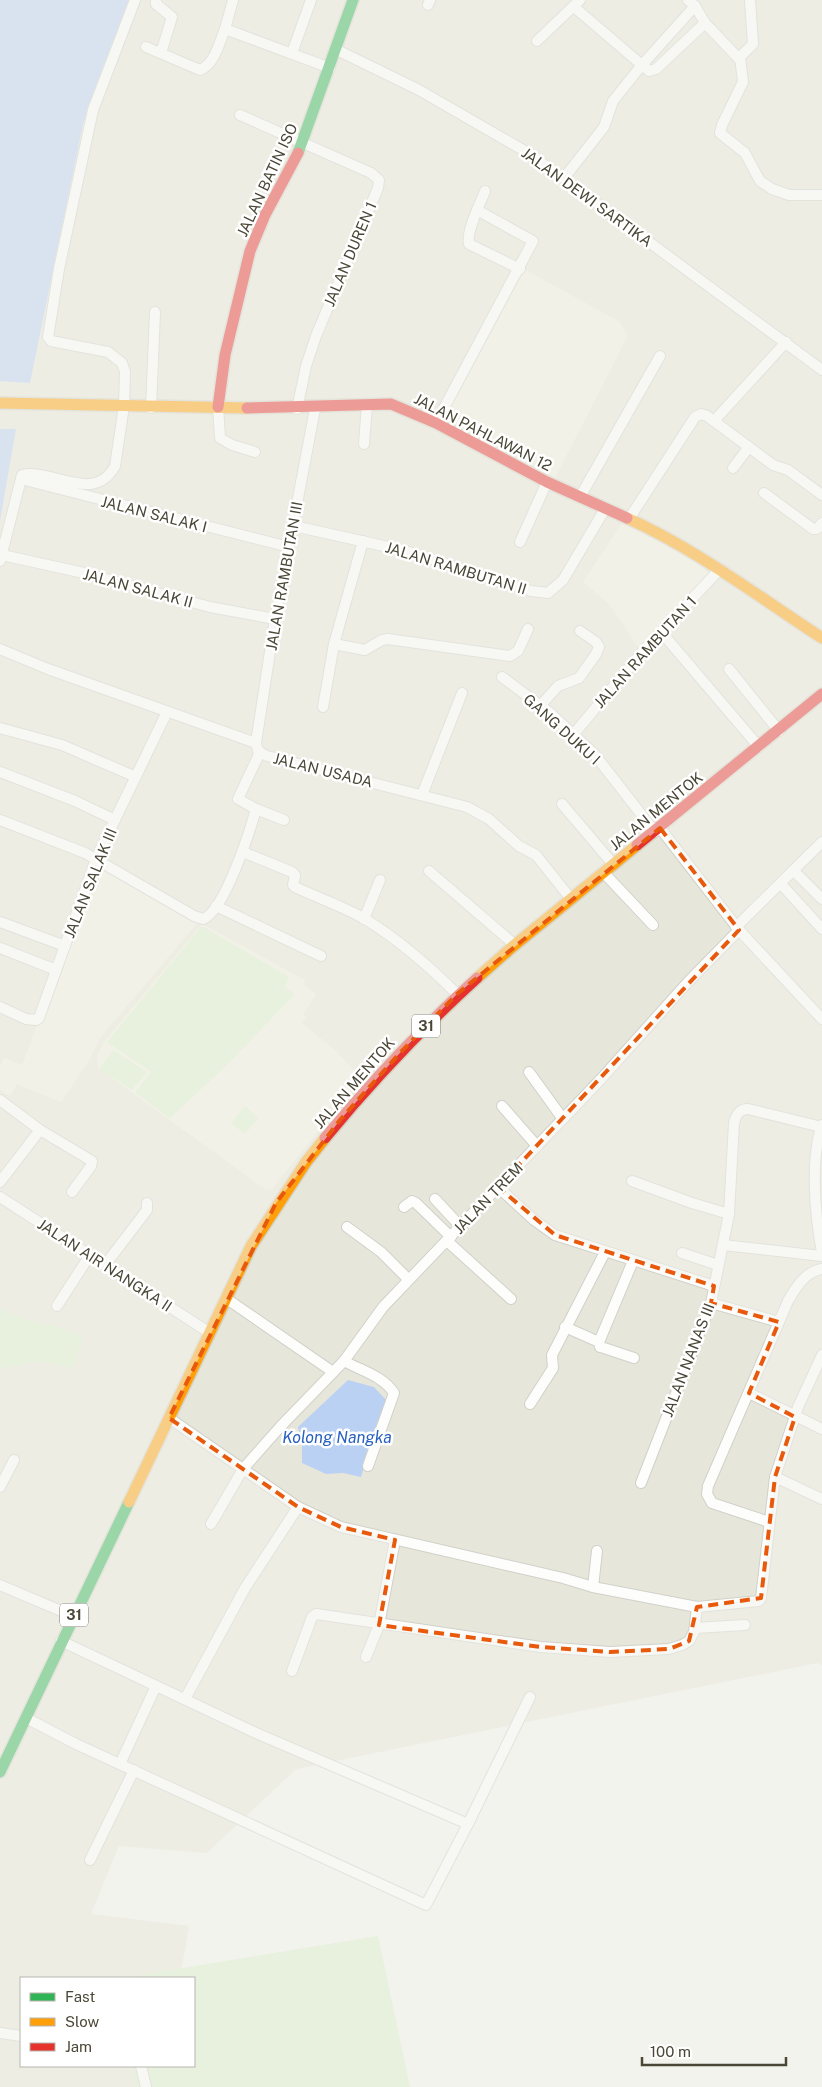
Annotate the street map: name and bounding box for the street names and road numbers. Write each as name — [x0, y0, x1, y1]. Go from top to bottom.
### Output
street label: JALAN BATIN ISO — [233, 121, 301, 239]
street label: JALAN DEWI SARTIKA — [518, 144, 656, 250]
street label: JALAN DUREN 1 — [320, 199, 380, 309]
street label: JALAN PAHLAWAN 12 — [411, 390, 555, 474]
street label: JALAN SALAK I — [99, 493, 209, 535]
street label: JALAN RAMBUTAN III — [263, 500, 305, 652]
street label: JALAN RAMBUTAN II — [383, 538, 529, 598]
street label: JALAN SALAK II — [81, 565, 195, 611]
street label: JALAN RAMBUTAN 1 — [590, 593, 700, 711]
street label: GANG DUKU I — [520, 690, 604, 768]
street label: JALAN USADA — [271, 749, 375, 791]
street label: JALAN MENTOK — [606, 768, 706, 854]
street label: JALAN SALAK III — [60, 826, 120, 940]
road number: 31 — [412, 1014, 440, 1038]
street label: JALAN MENTOK — [310, 1034, 398, 1132]
street label: JALAN TREM — [450, 1159, 526, 1237]
street label: JALAN AIR NANGKA II — [35, 1215, 175, 1315]
street label: JALAN NANAS III — [658, 1301, 718, 1419]
road number: 31 — [60, 1604, 88, 1626]

